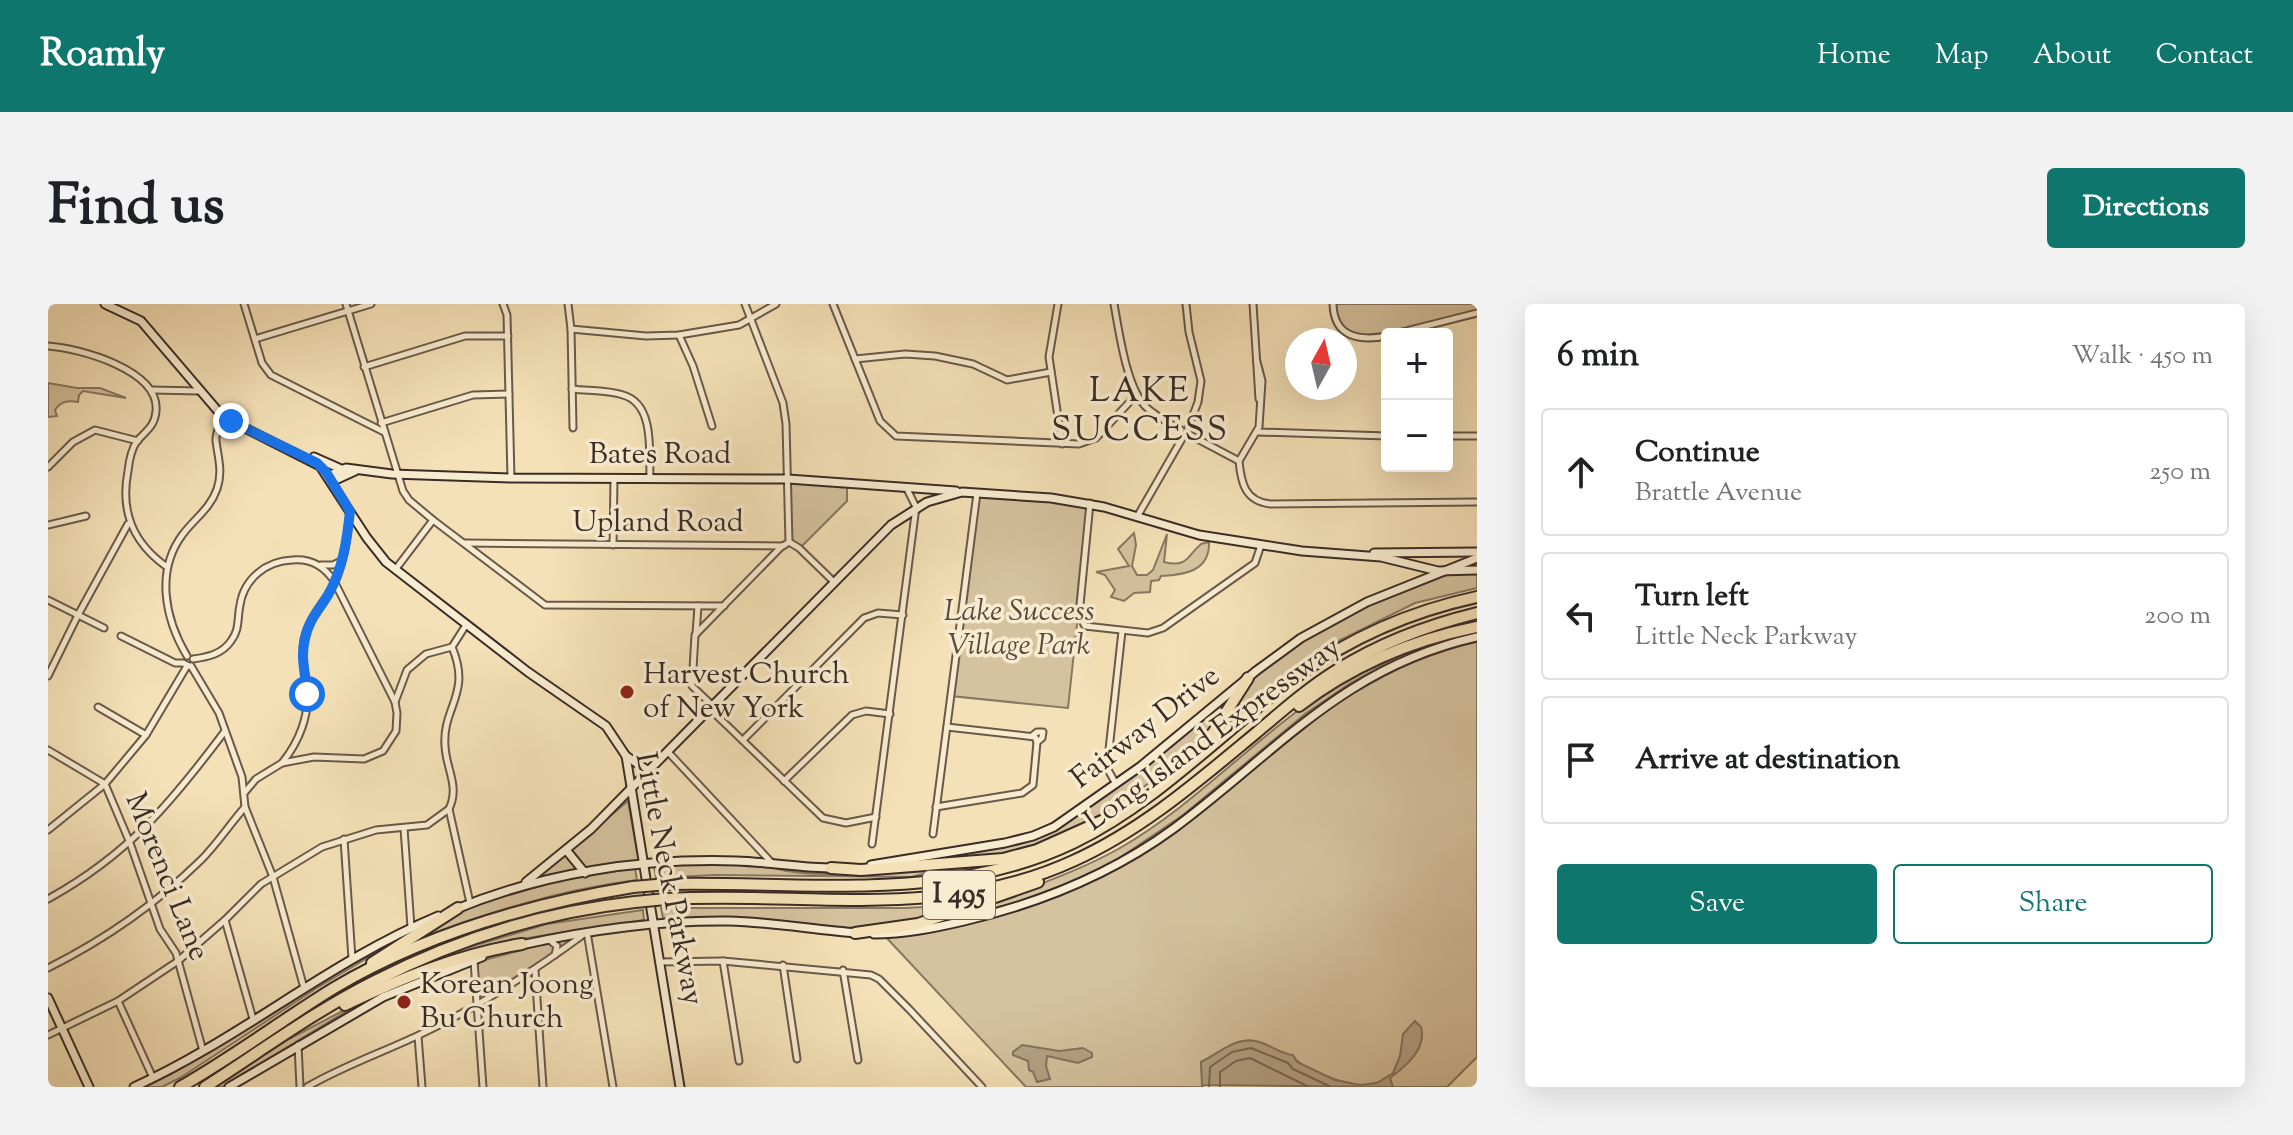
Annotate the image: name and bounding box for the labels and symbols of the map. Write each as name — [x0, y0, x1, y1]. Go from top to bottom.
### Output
north arrow — [1285, 328, 1357, 400]
district label: LAKE SUCCESS — [1051, 368, 1229, 456]
route end — [213, 403, 249, 439]
street label: Bates Road — [589, 434, 731, 477]
street label: Upland Road — [572, 502, 744, 545]
park label: Lake Success Village Park — [944, 591, 1094, 668]
street label: Long Island Expressway — [1076, 627, 1350, 843]
place label: Harvest Church of New York — [643, 654, 850, 731]
street label: Fairway Drive — [1062, 656, 1230, 800]
route start — [289, 676, 325, 712]
marker: Harvest Church of New York — [618, 683, 636, 701]
street label: Little Neck Parkway — [622, 749, 714, 1009]
street label: Morenci Lane — [113, 786, 219, 968]
road number: I 495 — [923, 871, 995, 919]
place label: Korean Joong Bu Church — [420, 964, 594, 1041]
marker: Korean Joong Bu Church — [395, 993, 413, 1011]

